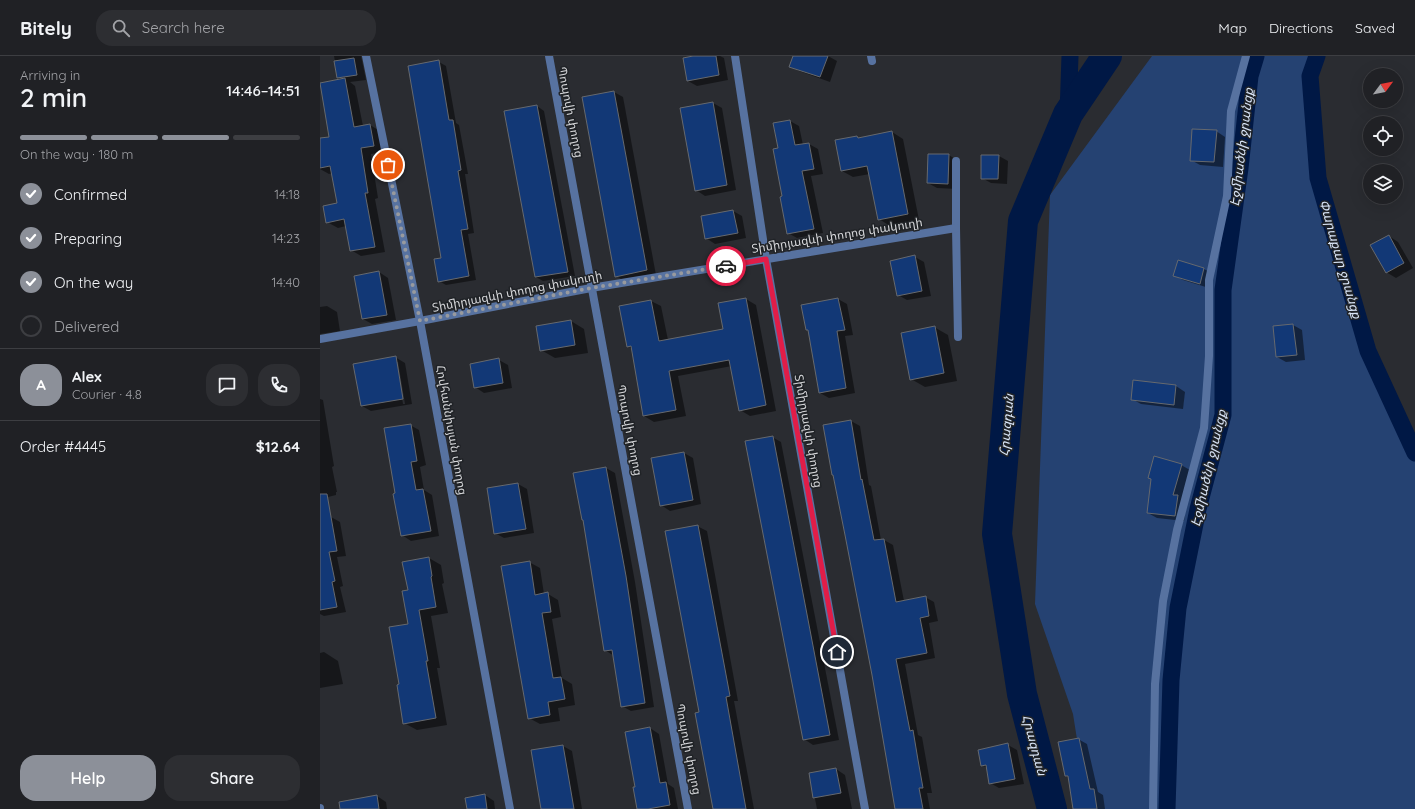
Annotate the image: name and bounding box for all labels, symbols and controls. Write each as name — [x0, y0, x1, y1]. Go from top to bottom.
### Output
search box — [96, 10, 376, 46]
text: Bitely — [20, 16, 72, 40]
icon: search — [110, 17, 132, 39]
text: Search here — [142, 18, 225, 37]
text: Map — [1218, 19, 1247, 37]
text: Directions — [1269, 19, 1333, 37]
text: Saved — [1355, 19, 1395, 37]
street label: Պոպովի փողոց — [555, 65, 587, 159]
text: Arriving in — [20, 67, 80, 83]
north arrow — [1363, 68, 1403, 108]
map controls — [1363, 68, 1403, 204]
text: 2 min — [20, 81, 87, 114]
text: 14:46–14:51 — [226, 81, 300, 100]
water label: Էջմիածնի ջրանցք — [1226, 86, 1257, 207]
button: locate — [1363, 116, 1403, 156]
text: On the way · 180 m — [20, 146, 133, 162]
pin — [371, 148, 405, 182]
icon: bag — [377, 154, 399, 176]
button: layers — [1363, 164, 1403, 204]
icon: check — [20, 183, 42, 205]
text: Confirmed — [54, 185, 127, 204]
text: 14:18 — [274, 186, 300, 202]
water label: Փարաքար ջրանցք — [1315, 198, 1366, 322]
street label: Տիմիրյազևի փողոց փակուղի — [750, 214, 924, 256]
icon: check — [20, 227, 42, 249]
text: Preparing — [54, 229, 122, 248]
text: 14:23 — [272, 230, 300, 246]
courier — [706, 246, 746, 286]
icon: car — [715, 255, 737, 277]
street label: Տիմիրյազևի փողոց փակուղի — [431, 267, 603, 315]
icon: check — [20, 271, 42, 293]
text: On the way — [54, 273, 133, 292]
text: 14:40 — [272, 274, 300, 290]
text: Delivered — [54, 317, 119, 336]
button: chat — [206, 364, 248, 406]
button: phone — [258, 364, 300, 406]
street label: Հովհաննիսյան փողոց — [433, 364, 471, 496]
text: Alex — [72, 367, 102, 386]
street label: Տիմիրյազևի փողոց — [792, 373, 826, 489]
text: A — [36, 375, 46, 394]
street label: Պոպովի փողոց — [614, 383, 646, 477]
text: Courier · 4.8 — [72, 386, 142, 402]
water label: Հրազդան — [995, 392, 1018, 457]
water label: Էջմիածնի ջրանցք — [1187, 407, 1230, 528]
text: Order #4445 — [20, 437, 106, 456]
text: $12.64 — [256, 437, 300, 456]
pin — [820, 635, 854, 669]
icon: home — [826, 641, 848, 663]
street label: Պոպովի փողոց — [673, 702, 705, 796]
water label: Հրազդան — [1018, 713, 1051, 779]
button: Help — [20, 755, 156, 801]
button: Share — [164, 755, 300, 801]

